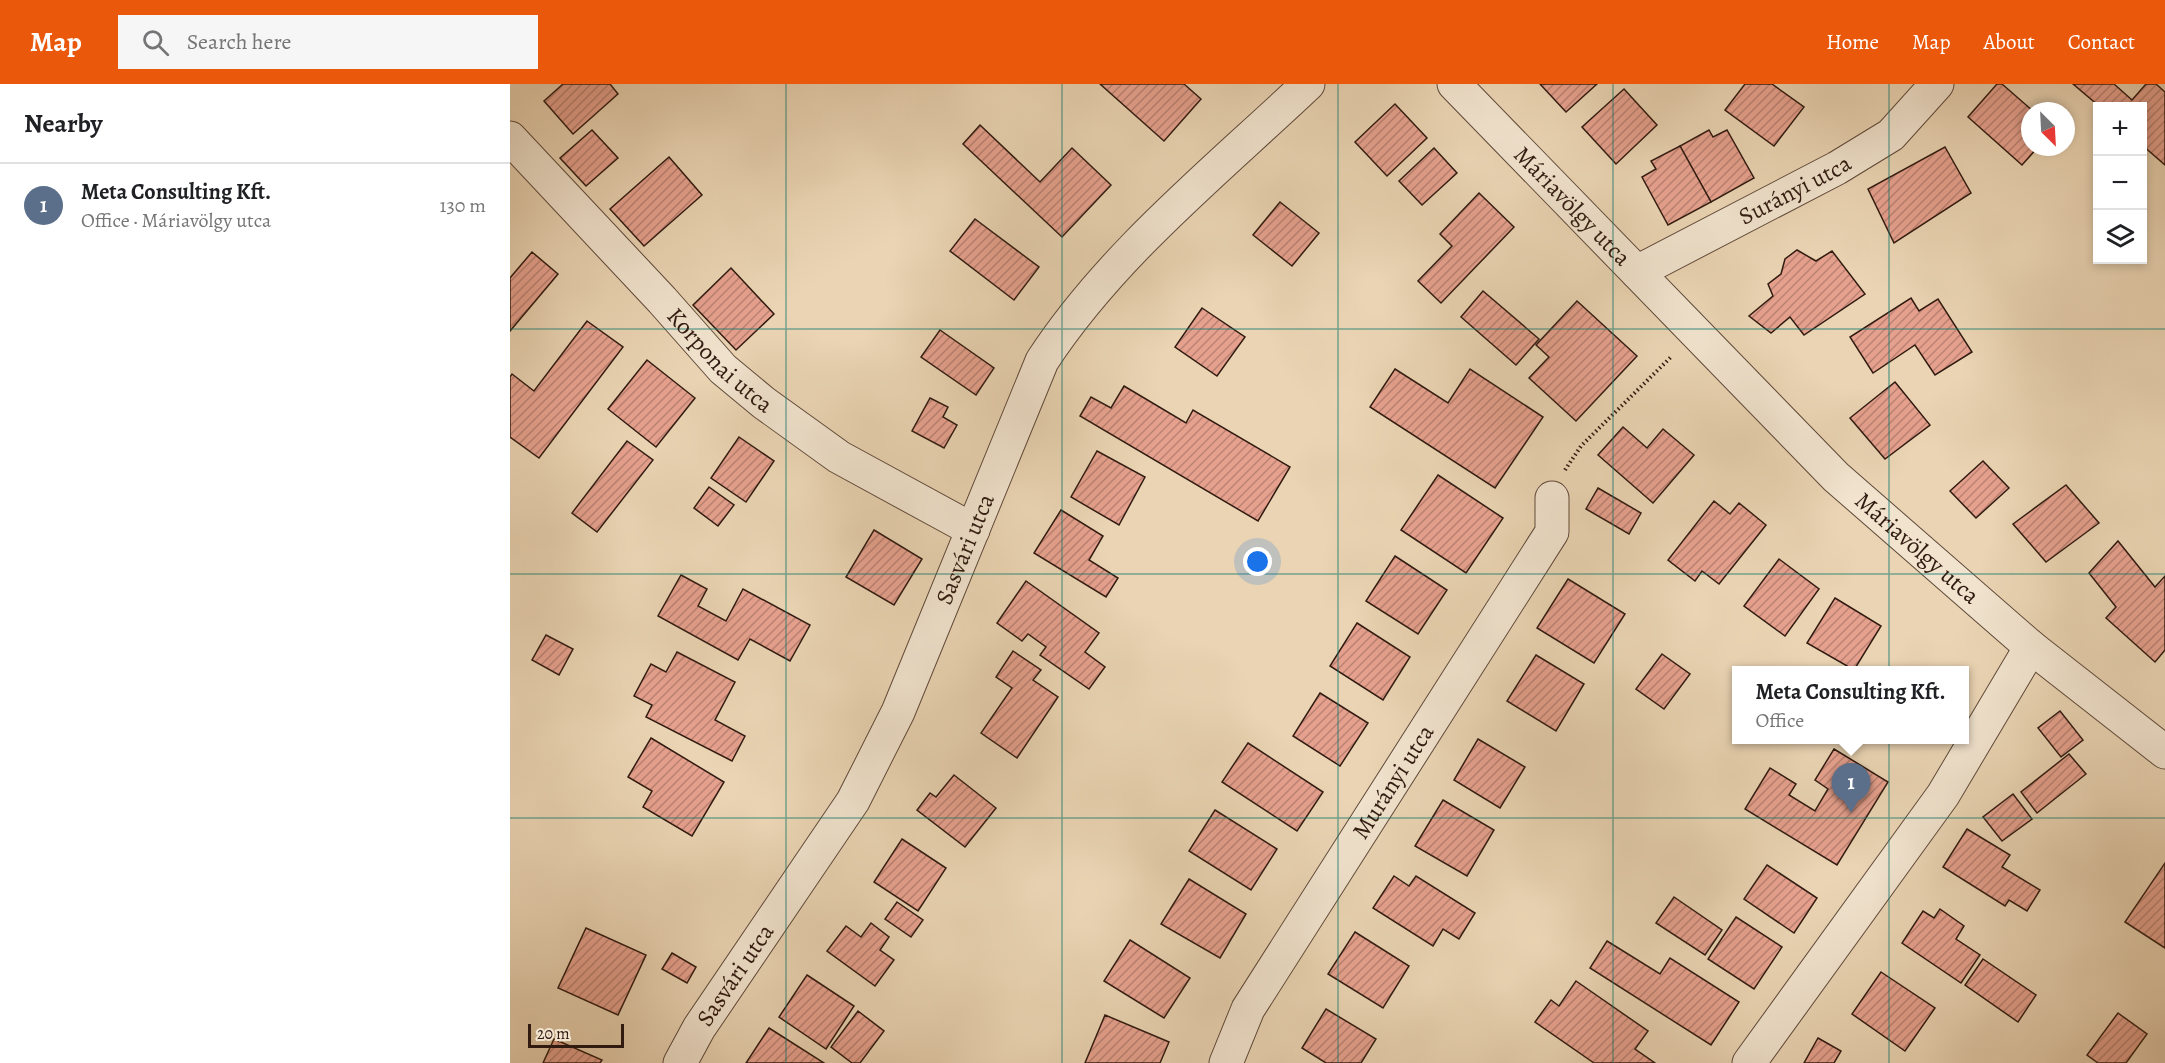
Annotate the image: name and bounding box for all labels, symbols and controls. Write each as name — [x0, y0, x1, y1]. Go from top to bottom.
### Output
search box — [118, 15, 538, 69]
text: Map — [30, 23, 82, 61]
icon: search — [139, 26, 172, 59]
text: Search here — [187, 27, 291, 57]
text: Home — [1826, 28, 1879, 56]
text: Map — [1912, 28, 1950, 56]
text: About — [1983, 28, 2035, 56]
text: Contact — [2068, 28, 2135, 56]
north arrow — [2021, 102, 2075, 156]
map controls — [2093, 102, 2147, 264]
button: + — [2093, 102, 2147, 156]
text: Nearby — [24, 106, 103, 141]
street label: Máriavölgy utca — [1507, 139, 1639, 273]
street label: Surányi utca — [1733, 147, 1858, 232]
button: − — [2093, 156, 2147, 210]
text: Meta Consulting Kft. — [81, 177, 271, 207]
text: 1 — [40, 192, 47, 219]
text: 130 m — [440, 192, 486, 219]
text: Office · Máriavölgy utca — [81, 207, 271, 234]
button: layers — [2093, 210, 2147, 264]
street label: Korponai utca — [660, 301, 780, 421]
street label: Máriavölgy utca — [1848, 485, 1987, 612]
street label: Sasvári utca — [928, 488, 1002, 609]
your location — [1243, 547, 1272, 576]
popup — [1732, 666, 1969, 744]
text: Meta Consulting Kft. — [1755, 677, 1946, 707]
text: Office — [1755, 707, 1804, 734]
street label: Murányi utca — [1345, 717, 1442, 845]
pin: 1 — [1832, 764, 1870, 813]
street label: Sasvári utca — [689, 917, 782, 1032]
scale bar — [528, 1021, 624, 1048]
text: 20 m — [537, 1023, 570, 1045]

